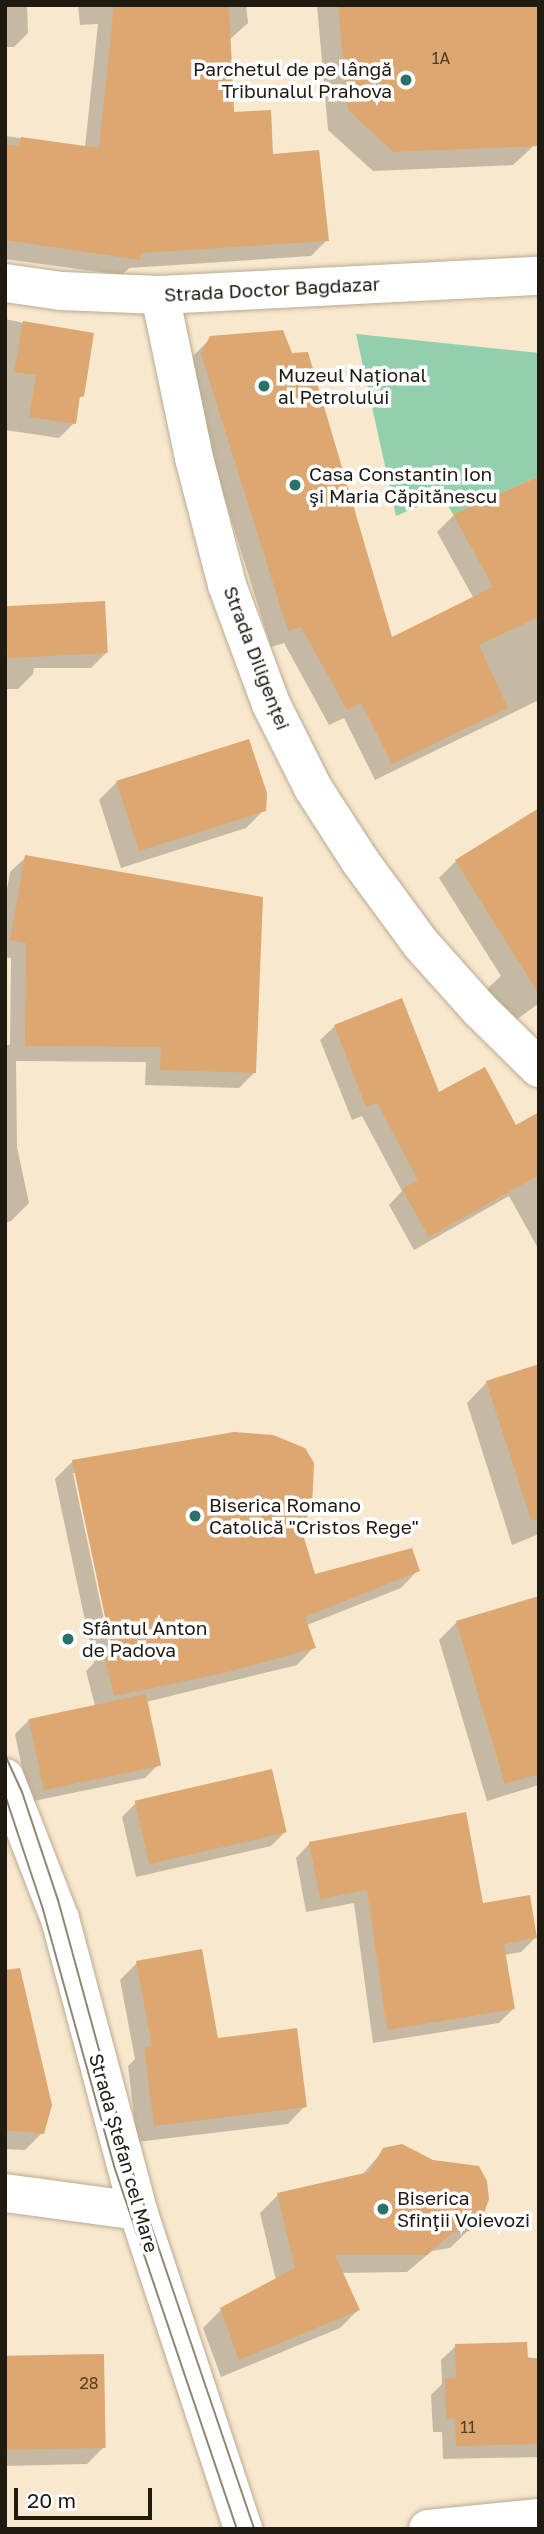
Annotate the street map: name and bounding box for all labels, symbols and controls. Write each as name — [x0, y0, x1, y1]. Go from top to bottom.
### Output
house number: 1A — [432, 48, 450, 68]
place label: Parchetul de pe lângă Tribunalul Prahova — [193, 58, 392, 102]
marker: Parchetul de pe lângă Tribunalul Prahova — [398, 72, 414, 88]
street label: Strada Doctor Bagdazar — [163, 272, 381, 306]
place label: Muzeul Național al Petrolului — [278, 364, 427, 408]
marker: Muzeul Național al Petrolului — [256, 378, 272, 394]
place label: Casa Constantin Ion şi Maria Căpitănescu — [309, 463, 497, 507]
marker: Casa Constantin Ion şi Maria Căpitănescu — [287, 477, 303, 493]
street label: Strada Diligenței — [219, 583, 295, 733]
place label: Biserica Romano Catolică "Cristos Rege" — [209, 1494, 419, 1538]
marker: Biserica Romano Catolică "Cristos Rege" — [187, 1508, 203, 1524]
place label: Sfântul Anton de Padova — [82, 1617, 207, 1661]
marker: Sfântul Anton de Padova — [60, 1631, 76, 1647]
street label: Strada Ștefan cel Mare — [85, 2051, 163, 2255]
place label: Biserica Sfinţii Voievozi — [397, 2187, 530, 2231]
marker: Biserica Sfinţii Voievozi — [375, 2201, 391, 2217]
house number: 28 — [79, 2373, 99, 2393]
house number: 11 — [460, 2417, 476, 2437]
scale bar — [18, 2474, 156, 2518]
text: 20 m — [27, 2487, 76, 2513]

